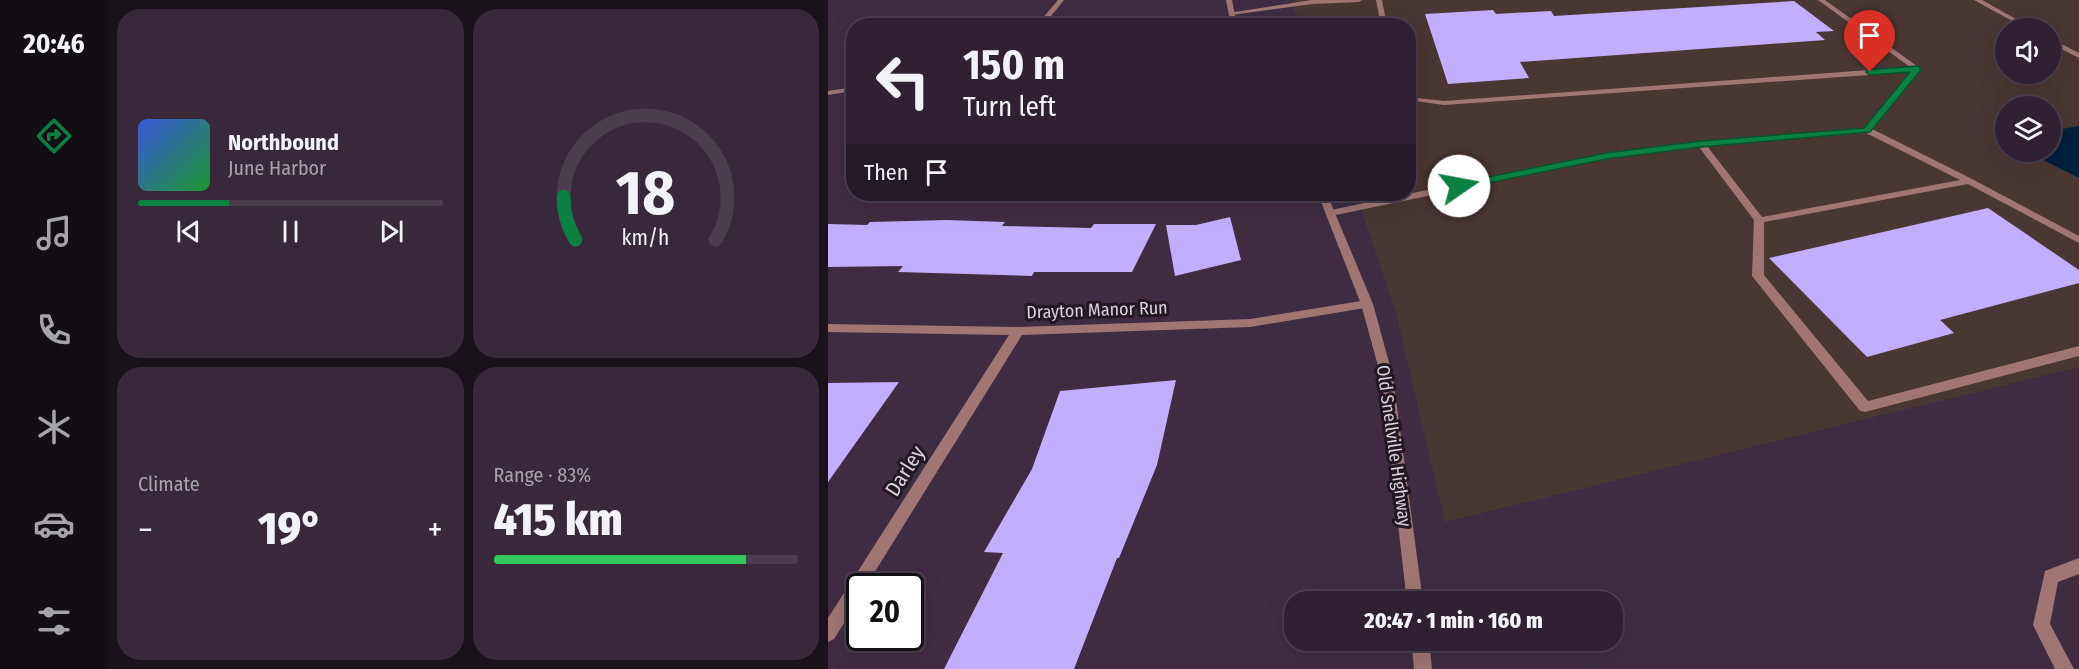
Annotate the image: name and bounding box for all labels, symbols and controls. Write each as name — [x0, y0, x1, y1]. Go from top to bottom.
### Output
pin — [1844, 10, 1895, 72]
map controls — [1995, 18, 2061, 162]
button: sound — [1995, 18, 2061, 84]
icon: arrive — [1853, 19, 1886, 52]
text: 20:46 — [23, 28, 85, 60]
text: 150 m — [963, 40, 1065, 90]
icon: left — [864, 42, 942, 120]
text: Turn left — [963, 91, 1056, 123]
button: layers — [1995, 96, 2061, 162]
icon: directions — [33, 115, 75, 157]
text: Northbound — [228, 129, 339, 156]
position arrow — [1427, 154, 1491, 218]
text: June Harbor — [228, 156, 326, 180]
icon: arrive — [920, 156, 953, 189]
text: 18 — [616, 157, 675, 232]
text: Then — [864, 159, 908, 186]
icon: music — [33, 212, 75, 254]
icon: previous — [172, 215, 205, 248]
icon: pause — [274, 215, 307, 248]
icon: next — [375, 215, 408, 248]
text: km/h — [622, 226, 670, 252]
street label: Drayton Manor Run — [1026, 297, 1168, 323]
icon: phone — [33, 309, 75, 351]
street label: Old Snellville Highway — [1372, 364, 1416, 528]
icon: climate — [33, 406, 75, 448]
street label: Darley — [879, 440, 931, 501]
text: Range · 83% — [494, 463, 591, 487]
text: Climate — [138, 472, 200, 496]
text: 415 km — [494, 493, 623, 547]
text: 19° — [258, 502, 322, 556]
icon: car — [33, 503, 75, 545]
text: − — [138, 510, 153, 550]
text: + — [427, 510, 443, 550]
speed limit sign: 20 — [846, 573, 924, 651]
icon: filters — [33, 600, 75, 642]
text: 20:47 · 1 min · 160 m — [1364, 607, 1543, 634]

